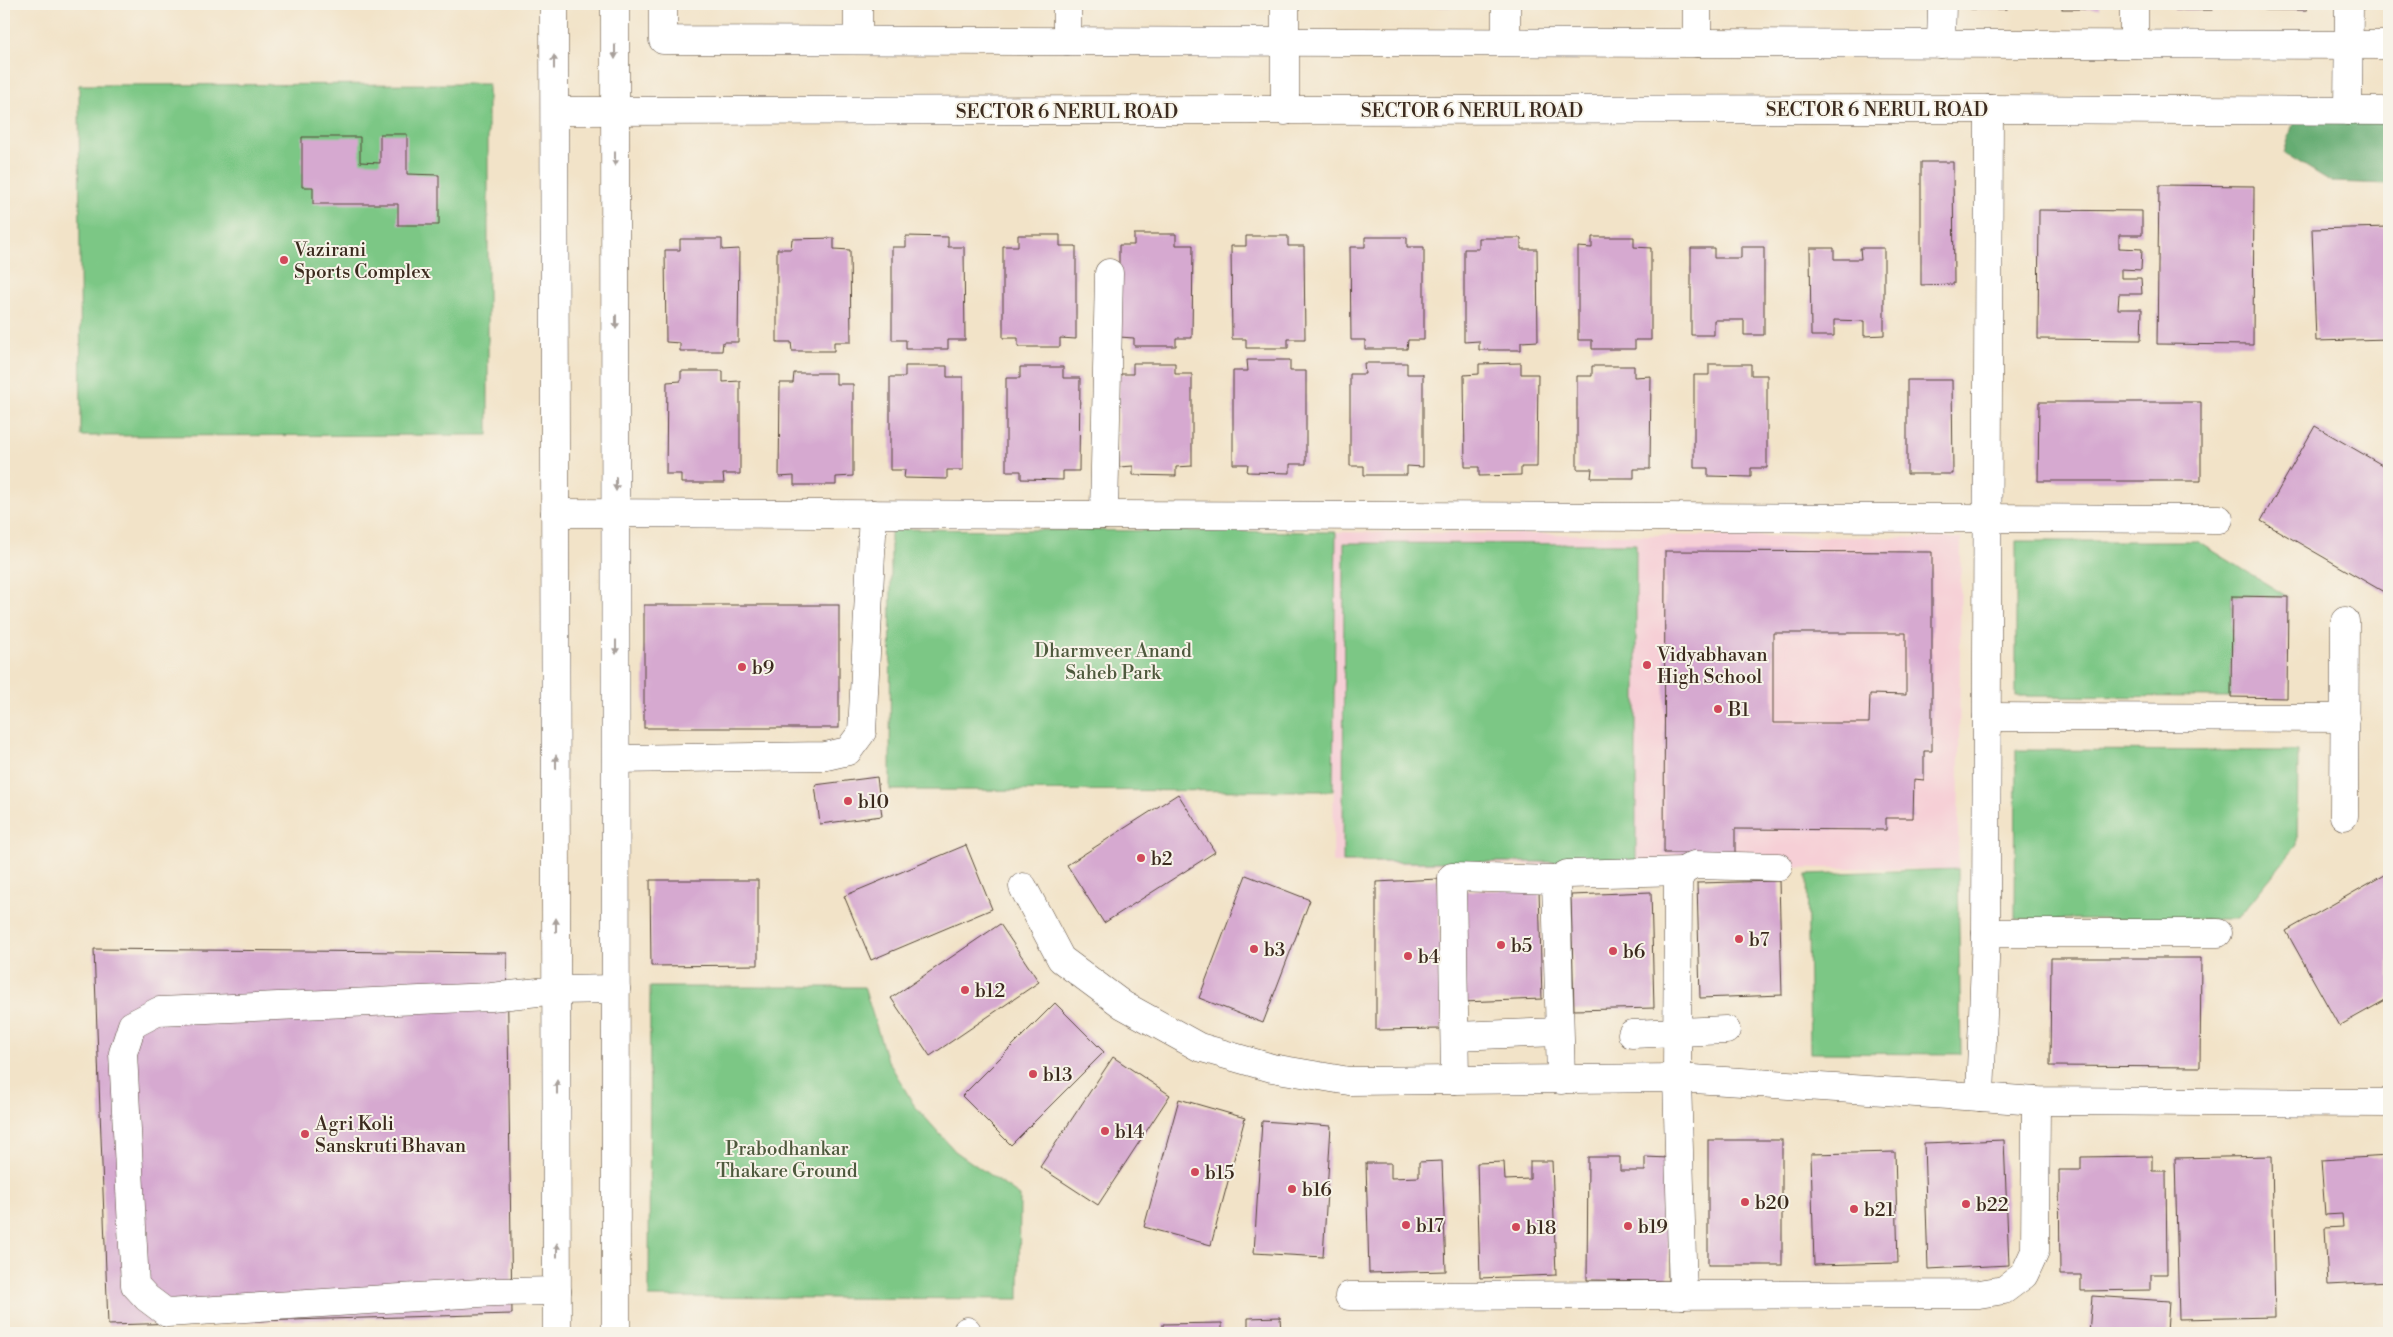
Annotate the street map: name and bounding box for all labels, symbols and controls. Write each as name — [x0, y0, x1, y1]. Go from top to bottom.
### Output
one-way arrow — [611, 45, 619, 61]
one-way arrow — [550, 54, 558, 70]
street label: SECTOR 6 NERUL ROAD — [1766, 98, 1988, 122]
street label: SECTOR 6 NERUL ROAD — [1361, 99, 1583, 123]
street label: SECTOR 6 NERUL ROAD — [956, 100, 1178, 124]
one-way arrow — [611, 152, 619, 168]
place label: Vazirani Sports Complex — [293, 238, 431, 284]
marker: Vazirani Sports Complex — [278, 254, 290, 266]
one-way arrow — [612, 314, 620, 330]
one-way arrow — [612, 477, 620, 493]
one-way arrow — [612, 639, 620, 655]
park label: Dharmveer Anand Saheb Park — [1034, 639, 1192, 685]
place label: Vidyabhavan High School — [1656, 643, 1768, 689]
place label: b9 — [752, 656, 774, 680]
marker: Vidyabhavan High School — [1641, 659, 1653, 671]
marker: b9 — [736, 661, 748, 673]
place label: B1 — [1727, 698, 1750, 722]
marker: B1 — [1712, 703, 1724, 715]
one-way arrow — [552, 754, 560, 770]
place label: b10 — [858, 790, 889, 814]
marker: b10 — [842, 795, 854, 807]
place label: b2 — [1151, 847, 1173, 871]
marker: b2 — [1135, 852, 1147, 864]
one-way arrow — [552, 916, 560, 932]
place label: b7 — [1749, 928, 1770, 952]
marker: b7 — [1733, 933, 1745, 945]
place label: b5 — [1511, 934, 1532, 958]
place label: b3 — [1264, 938, 1285, 962]
marker: b5 — [1495, 939, 1507, 951]
place label: b6 — [1623, 940, 1645, 964]
marker: b3 — [1248, 943, 1260, 955]
place label: b4 — [1418, 945, 1440, 969]
marker: b6 — [1607, 945, 1619, 957]
marker: b4 — [1402, 950, 1414, 962]
place label: b12 — [975, 979, 1005, 1003]
marker: b12 — [959, 984, 971, 996]
place label: b13 — [1043, 1063, 1073, 1087]
marker: b13 — [1027, 1068, 1039, 1080]
one-way arrow — [553, 1079, 561, 1095]
place label: Agri Koli Sanskruti Bhavan — [314, 1112, 466, 1158]
place label: b14 — [1115, 1120, 1145, 1144]
marker: b14 — [1099, 1125, 1111, 1137]
marker: Agri Koli Sanskruti Bhavan — [299, 1128, 311, 1140]
park label: Prabodhankar Thakare Ground — [716, 1137, 858, 1183]
place label: b15 — [1205, 1161, 1235, 1185]
marker: b15 — [1189, 1166, 1201, 1178]
place label: b16 — [1302, 1178, 1332, 1202]
marker: b16 — [1286, 1183, 1298, 1195]
place label: b20 — [1755, 1191, 1789, 1215]
place label: b22 — [1976, 1193, 2009, 1217]
marker: b20 — [1739, 1196, 1751, 1208]
place label: b21 — [1864, 1198, 1894, 1222]
marker: b22 — [1960, 1198, 1972, 1210]
marker: b21 — [1848, 1203, 1860, 1215]
place label: b17 — [1416, 1214, 1444, 1238]
place label: b19 — [1638, 1215, 1668, 1239]
place label: b18 — [1526, 1216, 1556, 1240]
marker: b17 — [1400, 1219, 1412, 1231]
marker: b19 — [1622, 1220, 1634, 1232]
marker: b18 — [1510, 1221, 1522, 1233]
one-way arrow — [553, 1241, 561, 1257]

